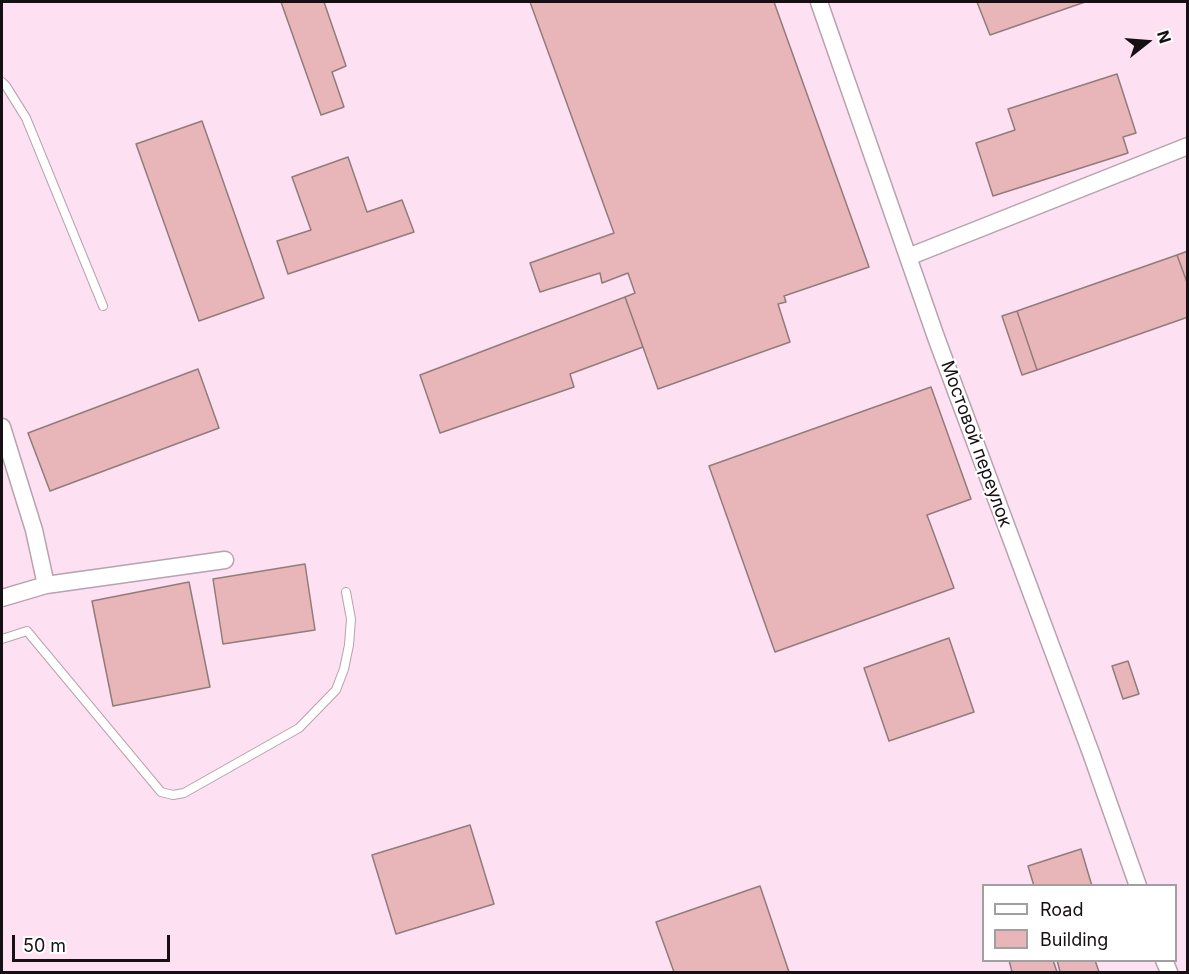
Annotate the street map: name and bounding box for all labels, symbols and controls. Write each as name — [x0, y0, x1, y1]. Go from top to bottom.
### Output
north arrow — [1117, 12, 1177, 72]
text: N — [1153, 28, 1176, 45]
street label: Мостовой переулок — [936, 358, 1016, 530]
legend — [982, 884, 1177, 962]
text: Road — [1040, 899, 1083, 920]
scale bar — [15, 923, 172, 961]
text: Building — [1040, 929, 1108, 950]
text: 50 m — [23, 935, 66, 956]

